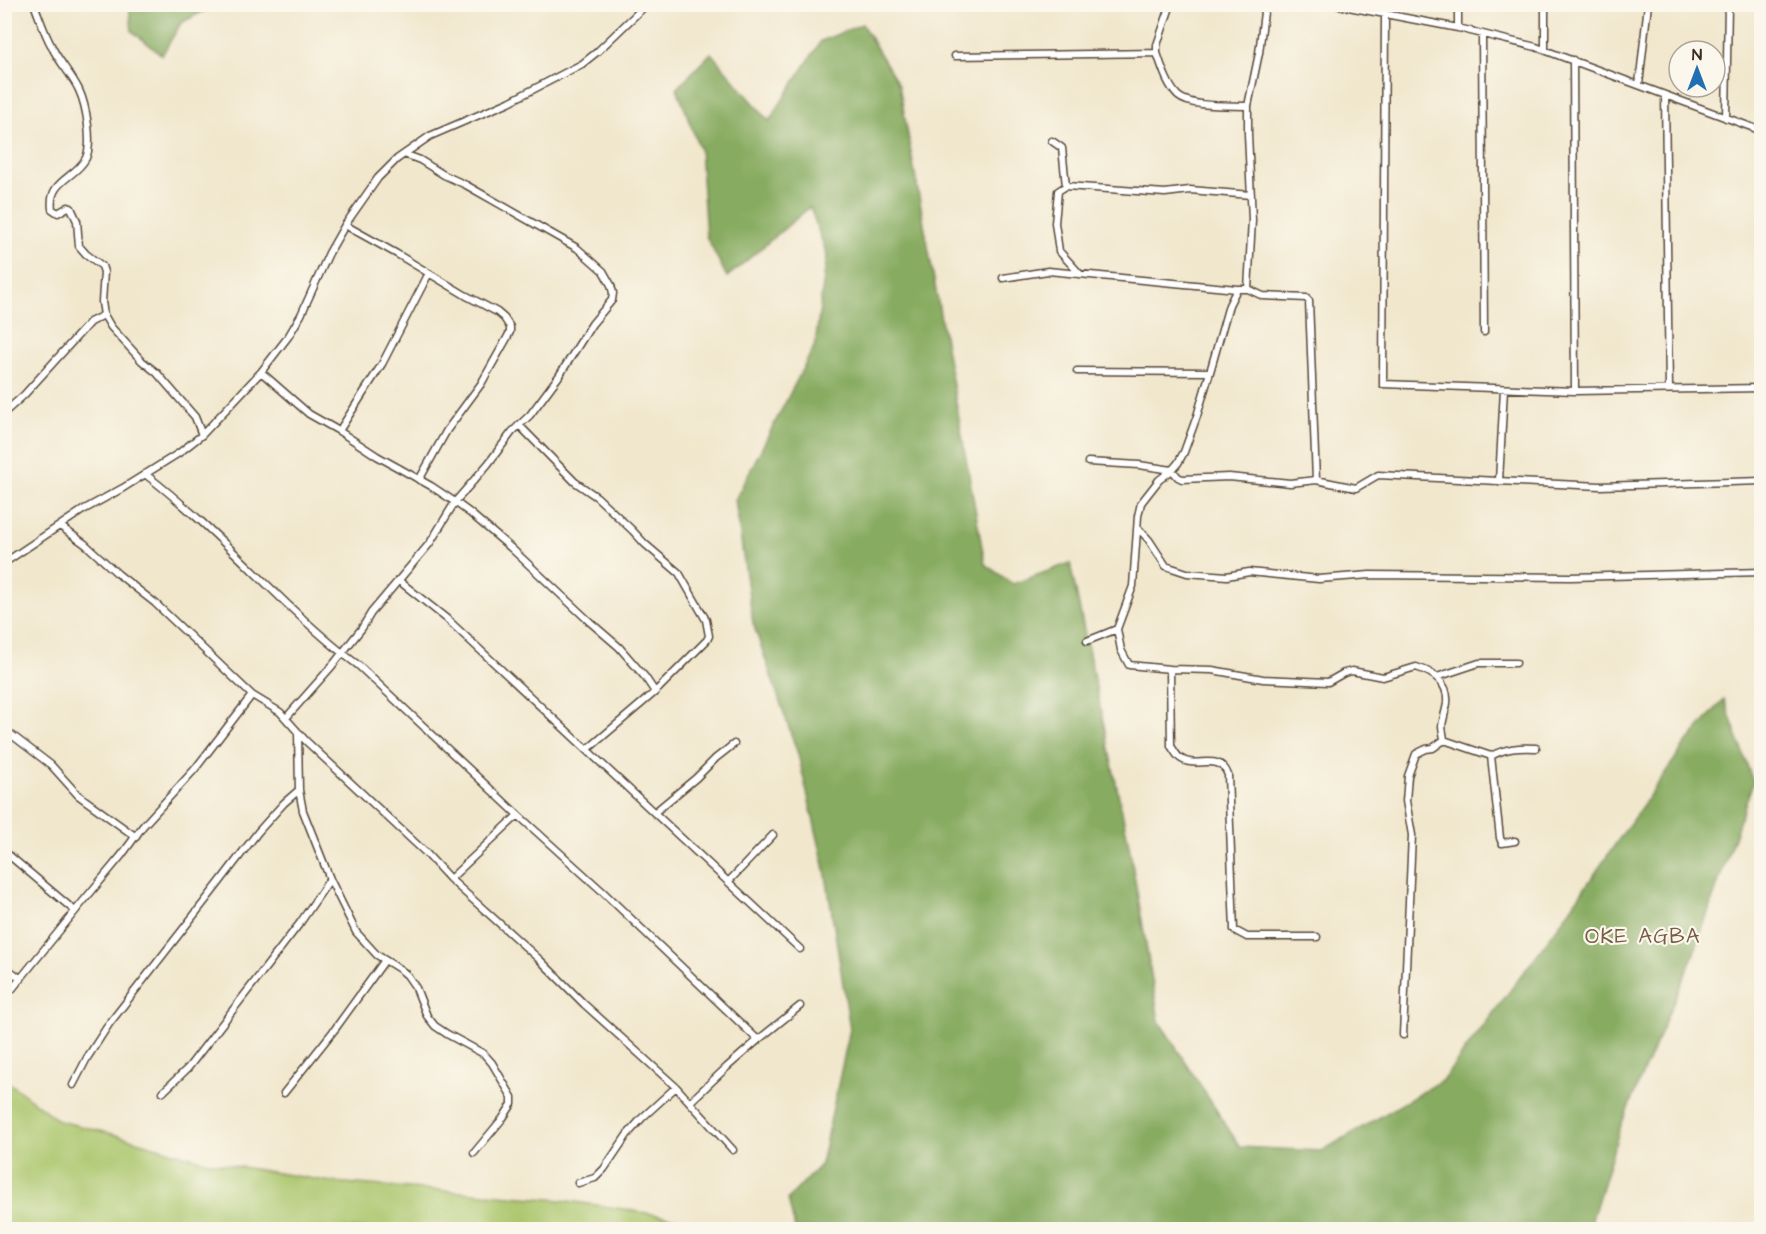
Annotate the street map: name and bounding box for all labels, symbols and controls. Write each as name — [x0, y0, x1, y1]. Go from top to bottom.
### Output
north arrow — [1667, 39, 1727, 99]
text: N — [1692, 44, 1702, 66]
district label: OKE AGBA — [1585, 922, 1701, 951]

